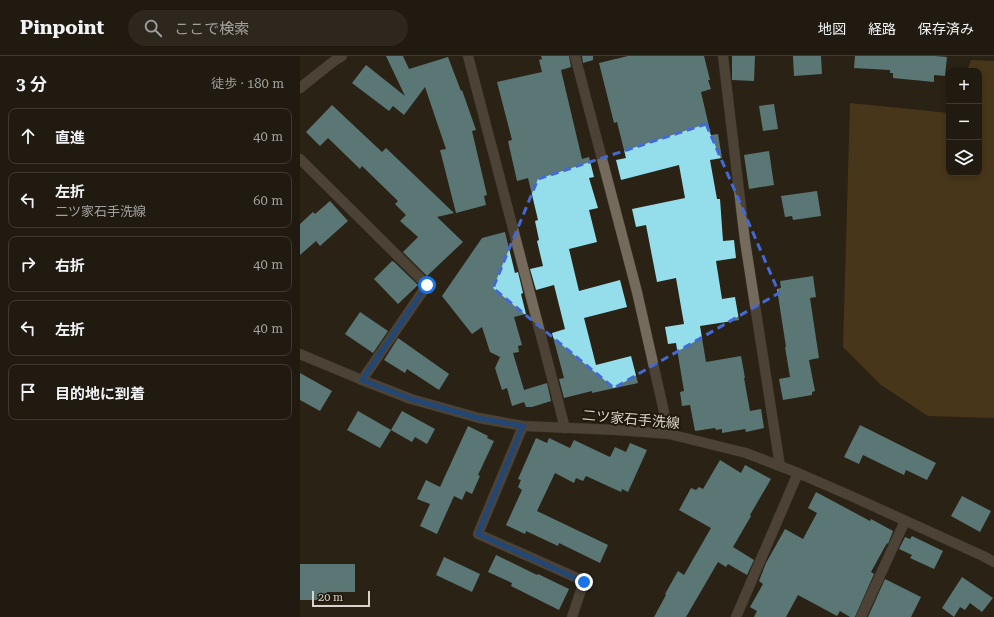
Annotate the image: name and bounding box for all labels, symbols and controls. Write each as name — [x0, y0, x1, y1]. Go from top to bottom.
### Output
search box — [128, 10, 408, 46]
text: Pinpoint — [20, 16, 104, 39]
icon: search — [142, 17, 164, 39]
text: ここで検索 — [174, 20, 249, 38]
text: 地図 — [818, 21, 846, 37]
text: 経路 — [868, 21, 896, 37]
text: 保存済み — [918, 21, 974, 37]
map controls — [946, 68, 982, 176]
button: + — [946, 68, 982, 104]
text: 3 分 — [16, 74, 47, 94]
text: 徒歩 · 180 m — [211, 76, 284, 91]
button: − — [946, 104, 982, 140]
icon: ahead — [17, 125, 39, 147]
text: 直進 — [55, 129, 85, 147]
text: 40 m — [253, 129, 283, 144]
button: layers — [946, 140, 982, 176]
text: 左折 — [55, 183, 85, 201]
icon: left — [17, 189, 39, 211]
text: 60 m — [253, 193, 283, 208]
text: 二ツ家石手洗線 — [55, 204, 146, 219]
icon: right — [17, 253, 39, 275]
text: 右折 — [55, 257, 85, 275]
text: 40 m — [253, 257, 283, 272]
route start — [418, 276, 436, 294]
icon: left — [17, 317, 39, 339]
text: 左折 — [55, 321, 85, 339]
text: 40 m — [253, 321, 283, 336]
icon: arrive — [17, 381, 39, 403]
text: 目的地に到着 — [55, 385, 145, 403]
street label: 二ツ家石手洗線 — [581, 407, 681, 431]
route end — [575, 573, 593, 591]
scale bar — [312, 589, 370, 608]
text: 20 m — [318, 591, 343, 604]

